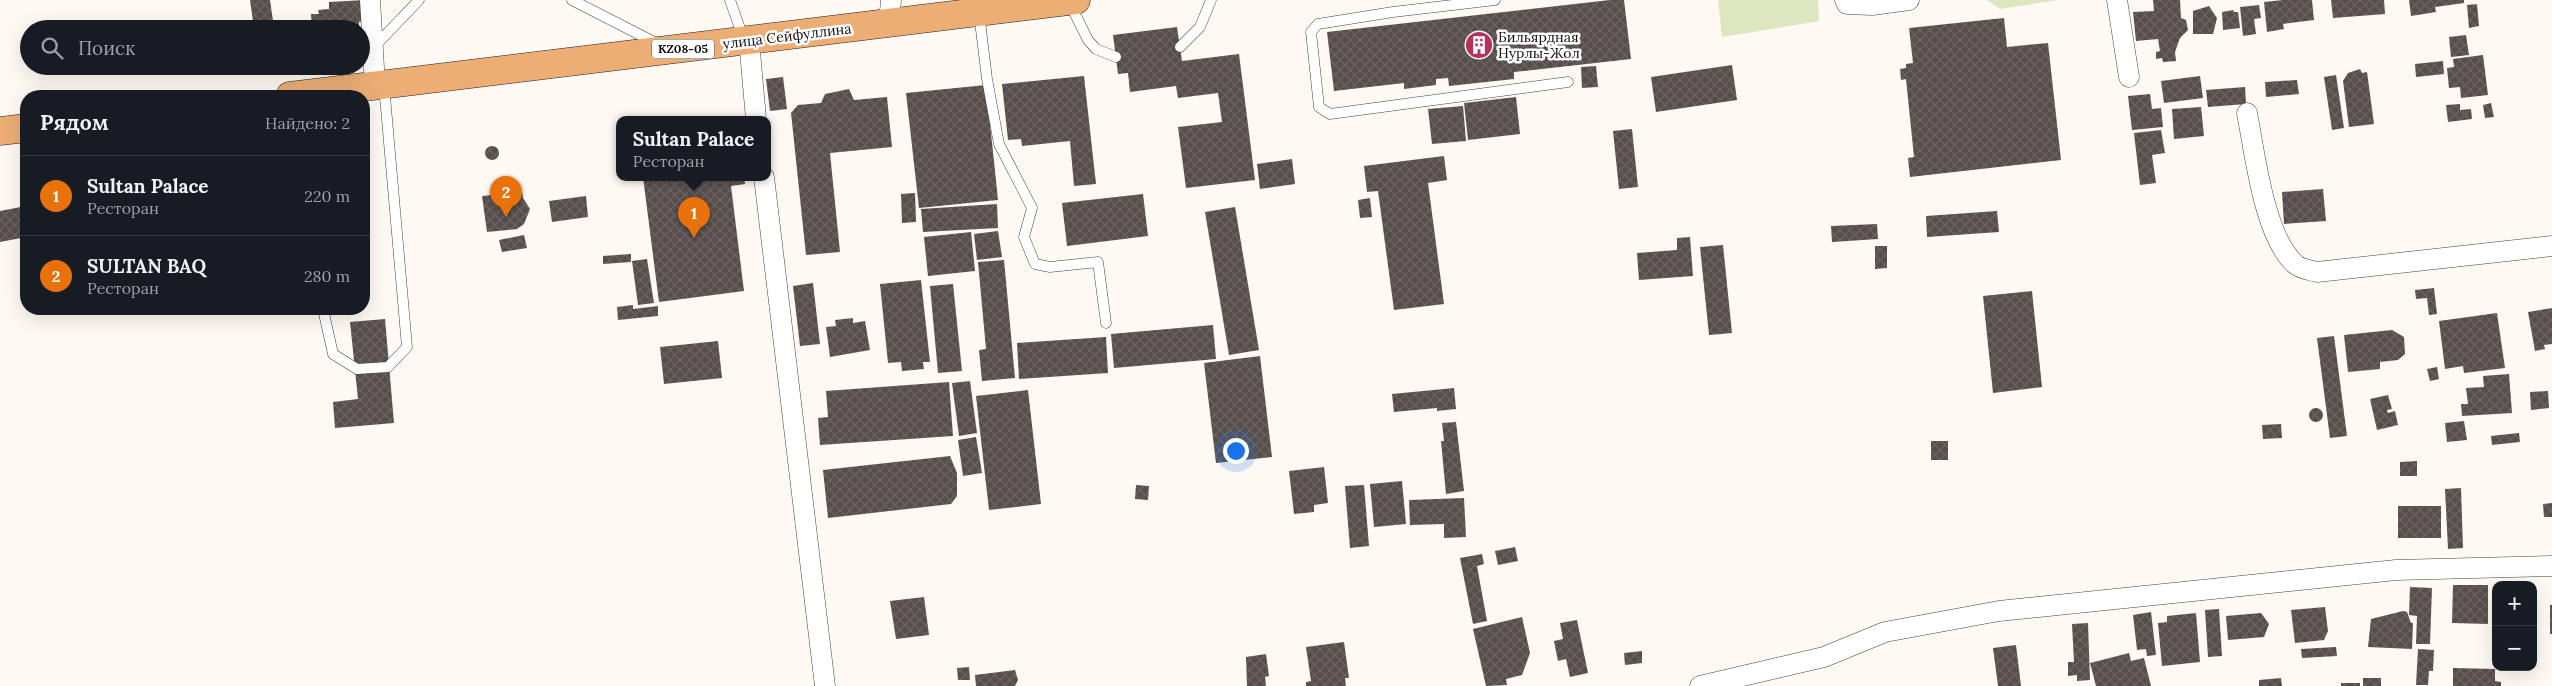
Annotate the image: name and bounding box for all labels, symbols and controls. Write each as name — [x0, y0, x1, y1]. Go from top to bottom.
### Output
street label: улица Сейфуллина — [722, 19, 852, 53]
search box — [20, 20, 370, 75]
place label: Бильярдная Нурлы-Жол — [1498, 28, 1580, 62]
building icon: Бильярдная Нурлы-Жол — [1464, 30, 1494, 60]
icon: search — [38, 34, 66, 62]
text: Поиск — [78, 36, 135, 60]
road number: KZ08-05 — [652, 40, 714, 59]
text: Рядом — [40, 109, 109, 136]
text: Найдено: 2 — [265, 113, 350, 133]
popup — [616, 116, 771, 181]
text: Sultan Palace — [633, 127, 754, 151]
text: Ресторан — [633, 151, 705, 171]
text: Sultan Palace — [87, 174, 209, 198]
pin: 2 — [490, 176, 522, 217]
text: 1 — [53, 186, 59, 206]
text: 220 m — [304, 186, 350, 206]
pin: 1 — [678, 197, 710, 238]
text: Ресторан — [87, 198, 159, 218]
text: SULTAN BAQ — [87, 254, 206, 278]
text: 2 — [52, 266, 60, 286]
text: 280 m — [304, 266, 350, 286]
text: Ресторан — [87, 278, 159, 298]
your location — [1223, 438, 1249, 464]
map controls — [2492, 581, 2537, 671]
button: + — [2492, 581, 2537, 626]
button: − — [2492, 626, 2537, 671]

